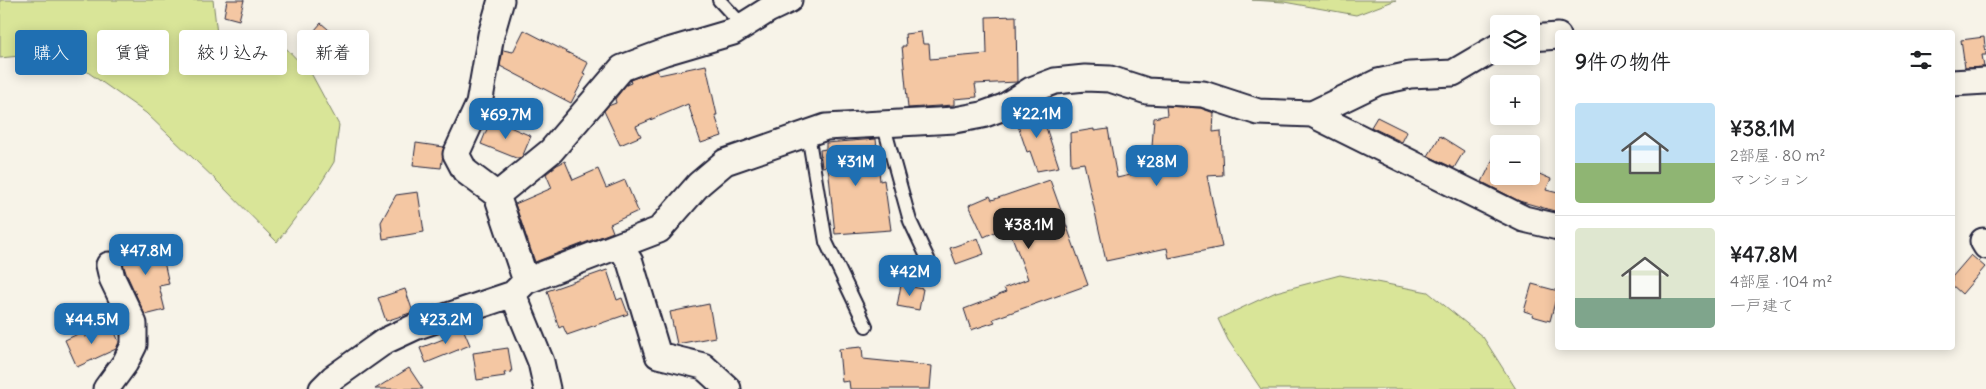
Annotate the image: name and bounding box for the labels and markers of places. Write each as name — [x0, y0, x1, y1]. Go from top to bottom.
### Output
pin: ¥22.1M — [996, 96, 1078, 139]
pin: ¥69.7M — [465, 98, 547, 140]
pin: ¥31M — [826, 144, 886, 187]
pin: ¥28M — [1127, 144, 1187, 187]
pin: ¥38.1M — [988, 208, 1070, 250]
pin: ¥47.8M — [105, 234, 187, 276]
pin: ¥42M — [880, 254, 940, 297]
pin: ¥44.5M — [51, 302, 133, 345]
pin: ¥23.2M — [405, 302, 487, 345]

